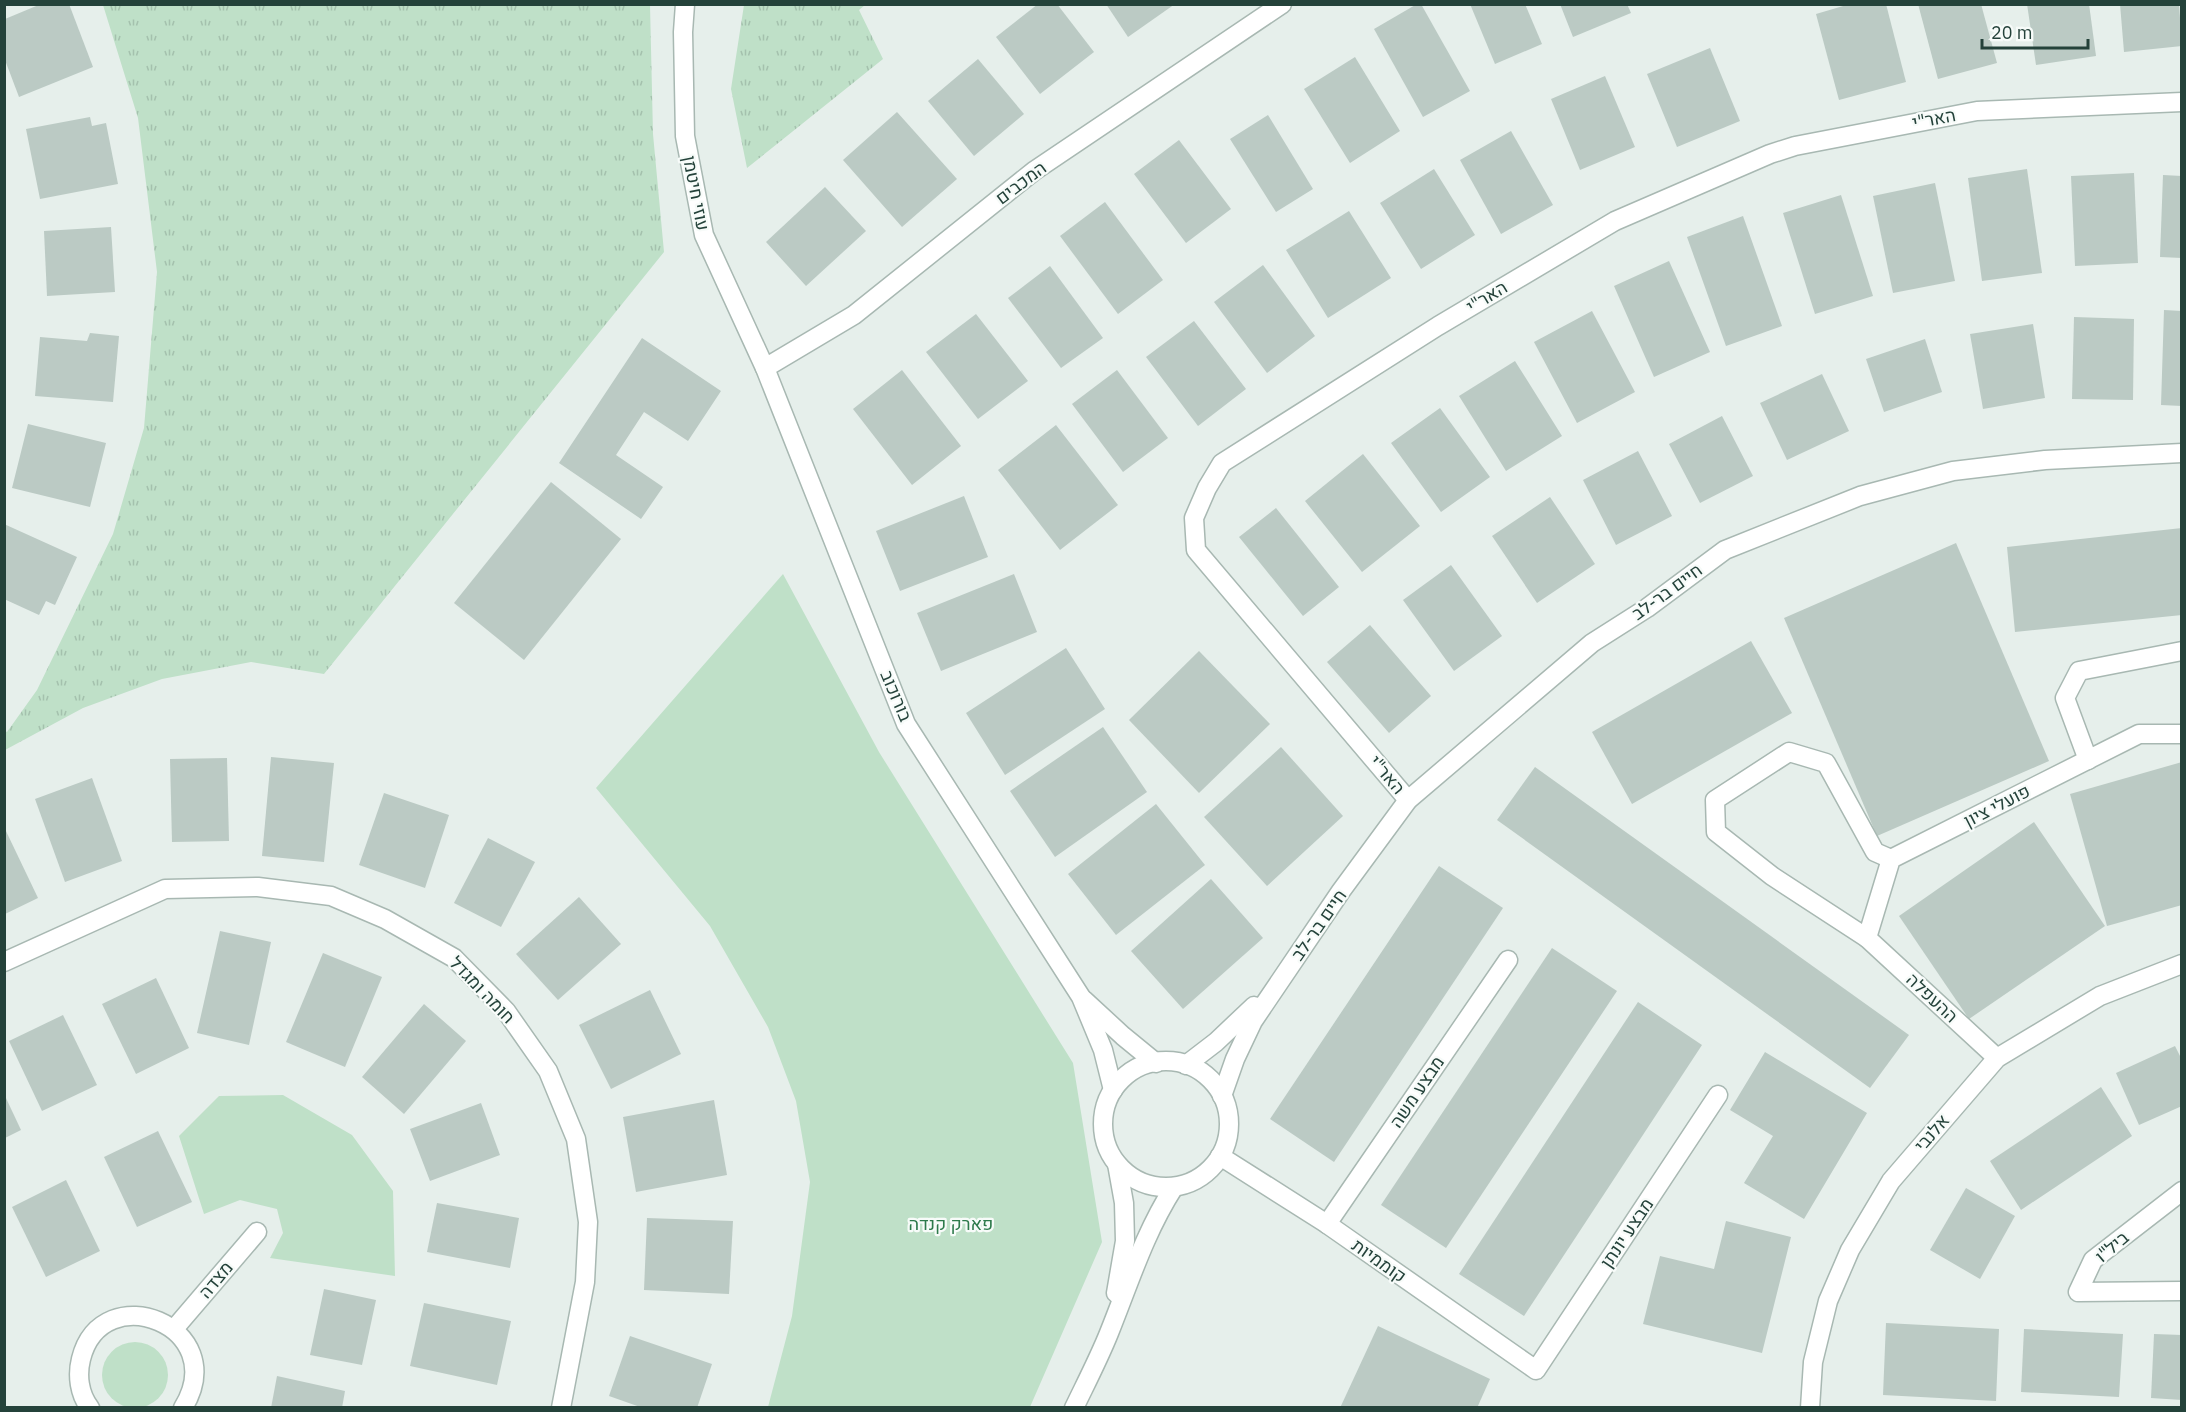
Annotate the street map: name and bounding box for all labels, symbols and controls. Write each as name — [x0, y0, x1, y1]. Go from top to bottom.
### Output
scale bar — [1982, 12, 2088, 50]
text: 20 m — [1991, 21, 2033, 44]
street label: האר"י — [1910, 103, 1958, 134]
street label: עוזי חיטמן — [678, 153, 715, 232]
street label: המכבים — [991, 156, 1051, 209]
street label: האר"י — [1462, 275, 1511, 318]
street label: חיים בר-לב — [1627, 558, 1707, 625]
street label: בורוכוב — [875, 667, 918, 725]
street label: האר"י — [1364, 750, 1410, 799]
street label: פועלי ציון — [1960, 779, 2034, 832]
street label: חיים בר-לב — [1286, 885, 1351, 965]
street label: חומה ומגדל — [445, 951, 520, 1028]
street label: ההעפלה — [1902, 968, 1963, 1027]
street label: מבצע משה — [1384, 1051, 1449, 1132]
street label: אלנבי — [1909, 1109, 1954, 1156]
street label: מבצע יונתן — [1595, 1194, 1658, 1272]
park label: פארק קנדה — [909, 1212, 993, 1235]
street label: ביל"ו — [2090, 1226, 2134, 1267]
street label: קוממיות — [1348, 1234, 1411, 1288]
street label: מצדה — [194, 1256, 238, 1303]

